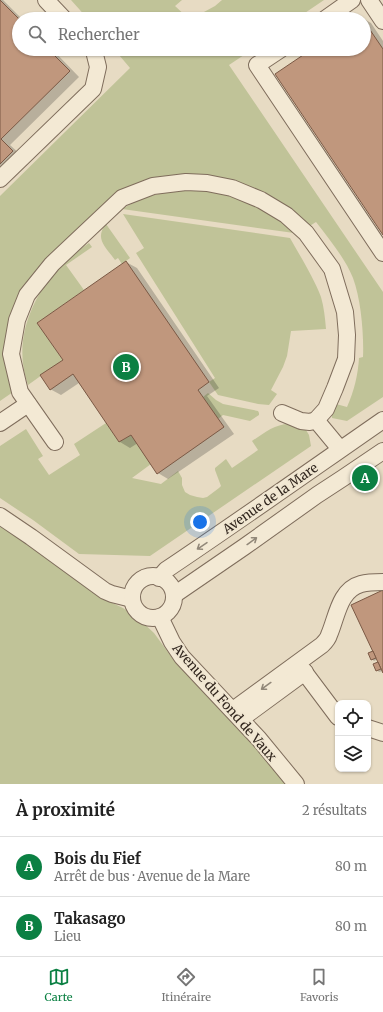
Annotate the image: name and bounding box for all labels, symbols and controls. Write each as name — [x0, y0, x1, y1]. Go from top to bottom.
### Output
search box — [12, 12, 371, 56]
icon: search — [26, 23, 48, 45]
text: Rechercher — [58, 25, 140, 44]
pin: B — [113, 352, 139, 382]
street label: Avenue de la Mare — [218, 459, 322, 538]
pin: A — [352, 463, 378, 493]
your location — [190, 512, 210, 532]
one-way arrow — [246, 537, 257, 546]
one-way arrow — [197, 542, 208, 550]
street label: Avenue du Fond de Vaux — [168, 639, 281, 765]
one-way arrow — [261, 682, 272, 690]
map controls — [335, 700, 371, 772]
button: locate — [335, 700, 371, 736]
button: layers — [335, 736, 371, 772]
text: À proximité — [16, 799, 115, 821]
text: 2 résultats — [302, 802, 367, 819]
text: Bois du Fief — [54, 849, 141, 868]
text: A — [24, 858, 34, 875]
text: 80 m — [335, 858, 367, 875]
text: Arrêt de bus · Avenue de la Mare — [54, 868, 250, 885]
text: Takasago — [54, 909, 125, 928]
text: B — [24, 918, 34, 935]
text: 80 m — [335, 918, 367, 935]
text: Lieu — [54, 928, 81, 945]
tab: Carte — [45, 966, 72, 1004]
tab: Itinéraire — [162, 966, 211, 1004]
tab: Favoris — [300, 966, 338, 1004]

